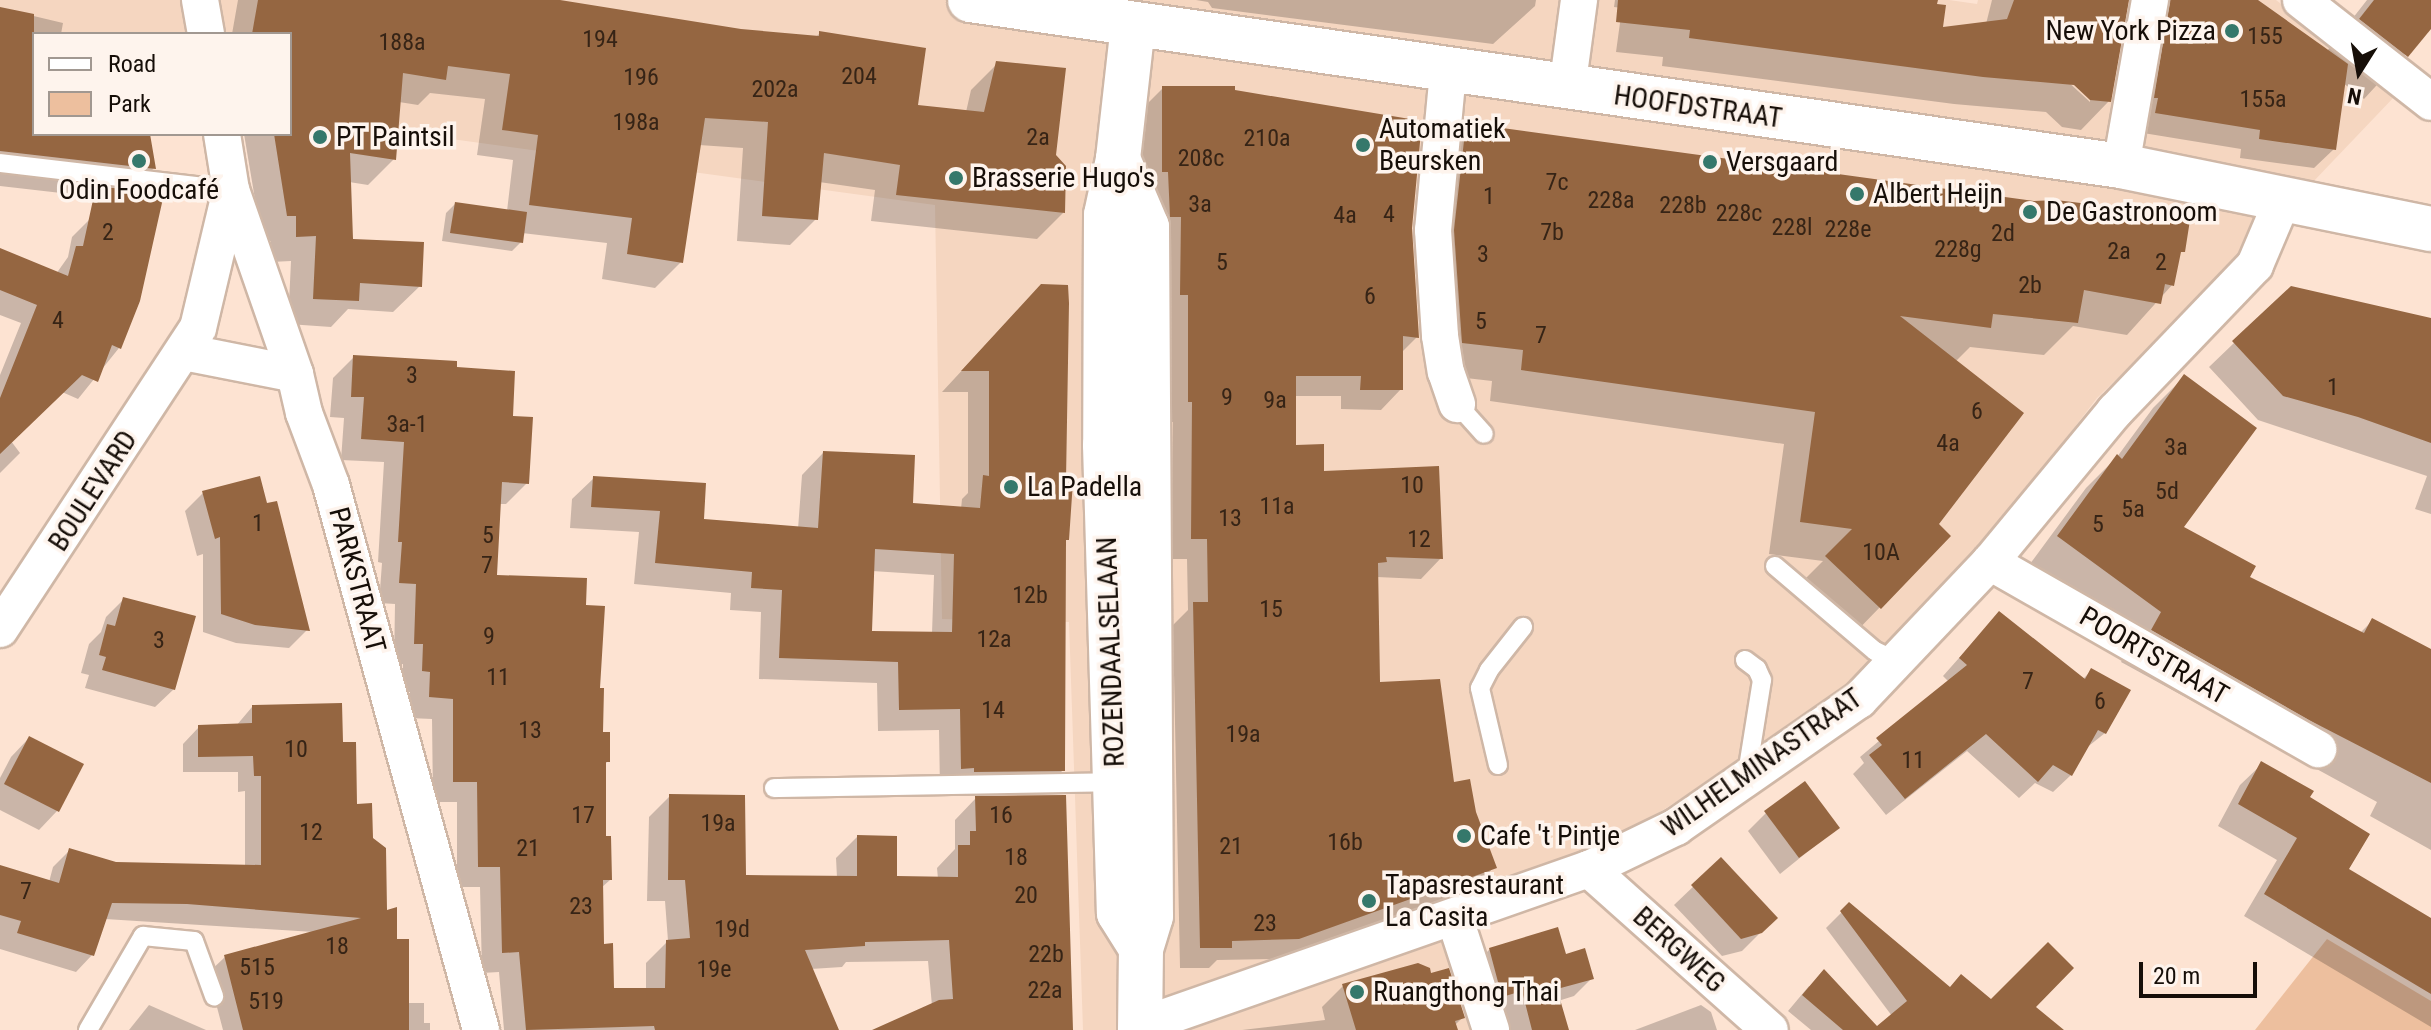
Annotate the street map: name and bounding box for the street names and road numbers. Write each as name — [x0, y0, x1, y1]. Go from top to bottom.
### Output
street label: HOOFDSTRAAT — [1612, 79, 1784, 135]
street label: BOULEVARD — [42, 425, 144, 557]
street label: PARKSTRAAT — [321, 504, 393, 656]
street label: ROZENDAALSELAAN — [1090, 536, 1132, 768]
street label: POORTSTRAAT — [2074, 600, 2234, 712]
street label: WILHELMINASTRAAT — [1655, 681, 1869, 845]
street label: BERGWEG — [1626, 900, 1732, 1000]

